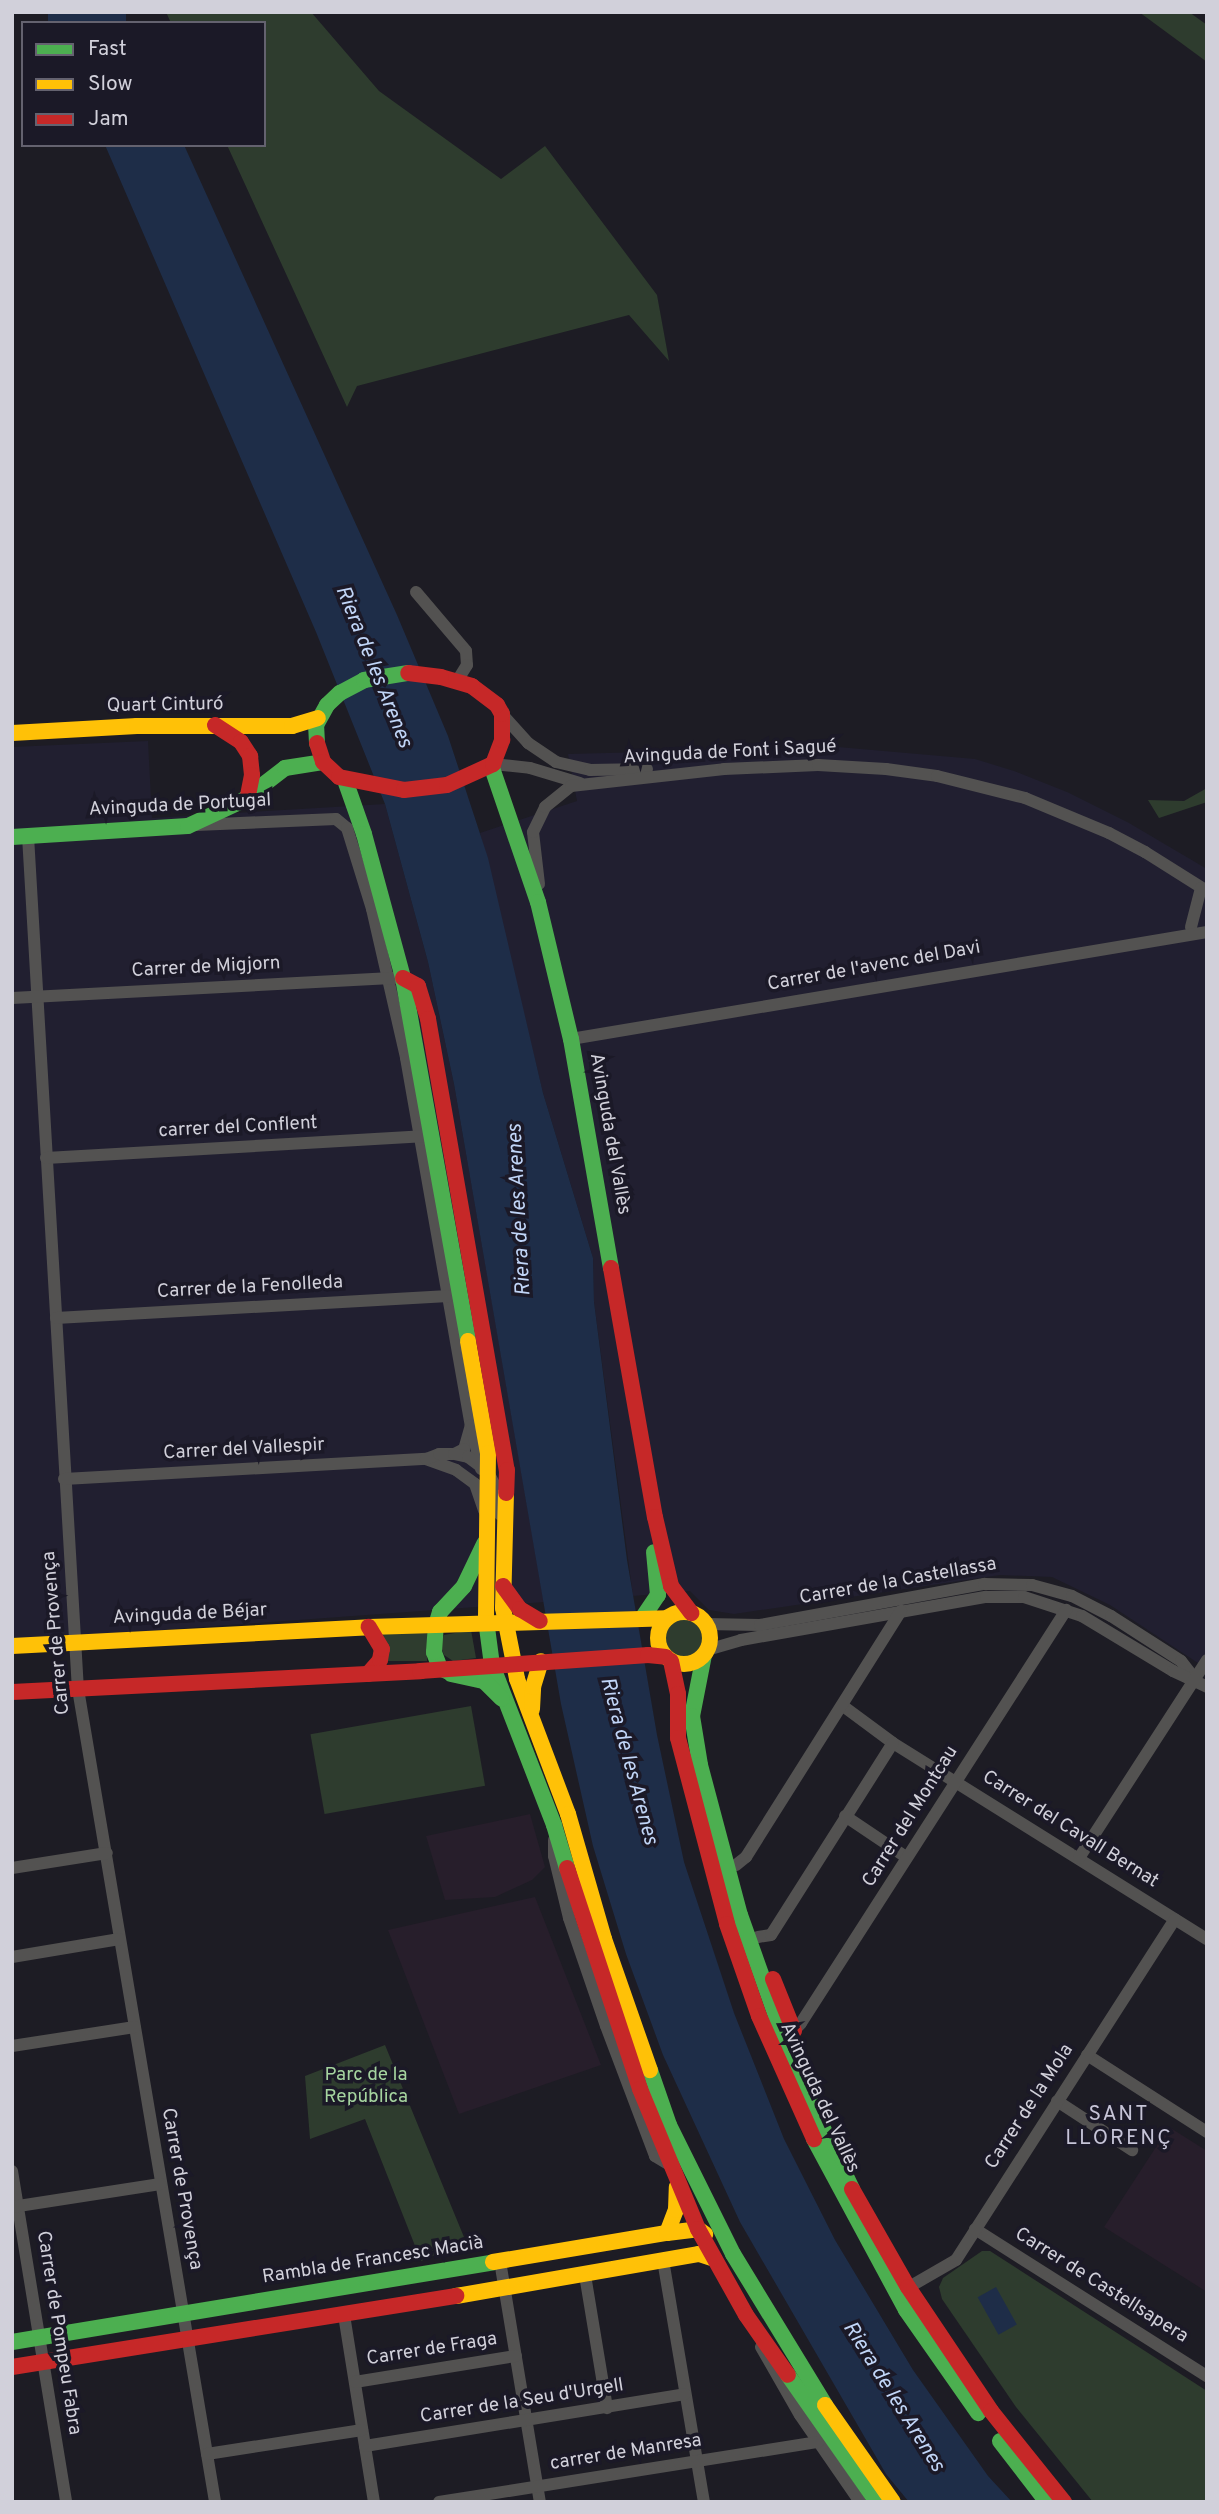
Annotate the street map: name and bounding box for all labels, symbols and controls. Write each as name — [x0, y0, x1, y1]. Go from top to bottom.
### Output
legend — [21, 21, 266, 147]
text: Fast — [88, 36, 127, 63]
text: Slow — [88, 71, 133, 98]
text: Jam — [88, 106, 129, 133]
water label: Riera de les Arenes — [329, 582, 417, 752]
street label: Quart Cinturó — [106, 694, 224, 718]
street label: Avinguda de Font i Sagué — [623, 736, 837, 770]
street label: Avinguda de Portugal — [88, 790, 272, 822]
street label: Carrer de l'avenc del Davi — [766, 937, 982, 997]
street label: Carrer de Migjorn — [131, 953, 281, 983]
street label: Avinguda del Vallès — [583, 1051, 635, 1217]
street label: carrer del Conflent — [158, 1112, 318, 1144]
water label: Riera de les Arenes — [503, 1123, 537, 1297]
street label: Carrer de la Fenolleda — [156, 1272, 344, 1304]
street label: Carrer del Vallespir — [162, 1434, 326, 1466]
street label: Carrer de Provença — [38, 1550, 76, 1716]
street label: Carrer de la Castellassa — [798, 1553, 998, 1611]
street label: Avinguda de Béjar — [112, 1600, 268, 1630]
water label: Riera de les Arenes — [593, 1674, 663, 1848]
street label: Carrer del Montcau — [858, 1742, 964, 1892]
street label: Carrer del Cavall Bernat — [978, 1766, 1162, 1894]
street label: Avinguda del Vallès — [774, 2019, 864, 2177]
street label: Carrer de la Mola — [981, 2040, 1079, 2174]
park label: Parc de la República — [324, 2065, 408, 2109]
district label: SANT LLORENÇ — [1066, 2102, 1172, 2152]
street label: Carrer de Provença — [156, 2106, 206, 2272]
street label: Carrer de Castellsapera — [1010, 2223, 1192, 2349]
street label: Carrer de Pompeu Fabra — [31, 2229, 85, 2437]
street label: Rambla de Francesc Macià — [261, 2232, 485, 2290]
water label: Riera de les Arenes — [836, 2317, 950, 2477]
street label: Carrer de Fraga — [365, 2328, 499, 2372]
street label: Carrer de la Seu d'Urgell — [419, 2375, 625, 2429]
street label: carrer de Manresa — [549, 2430, 703, 2476]

